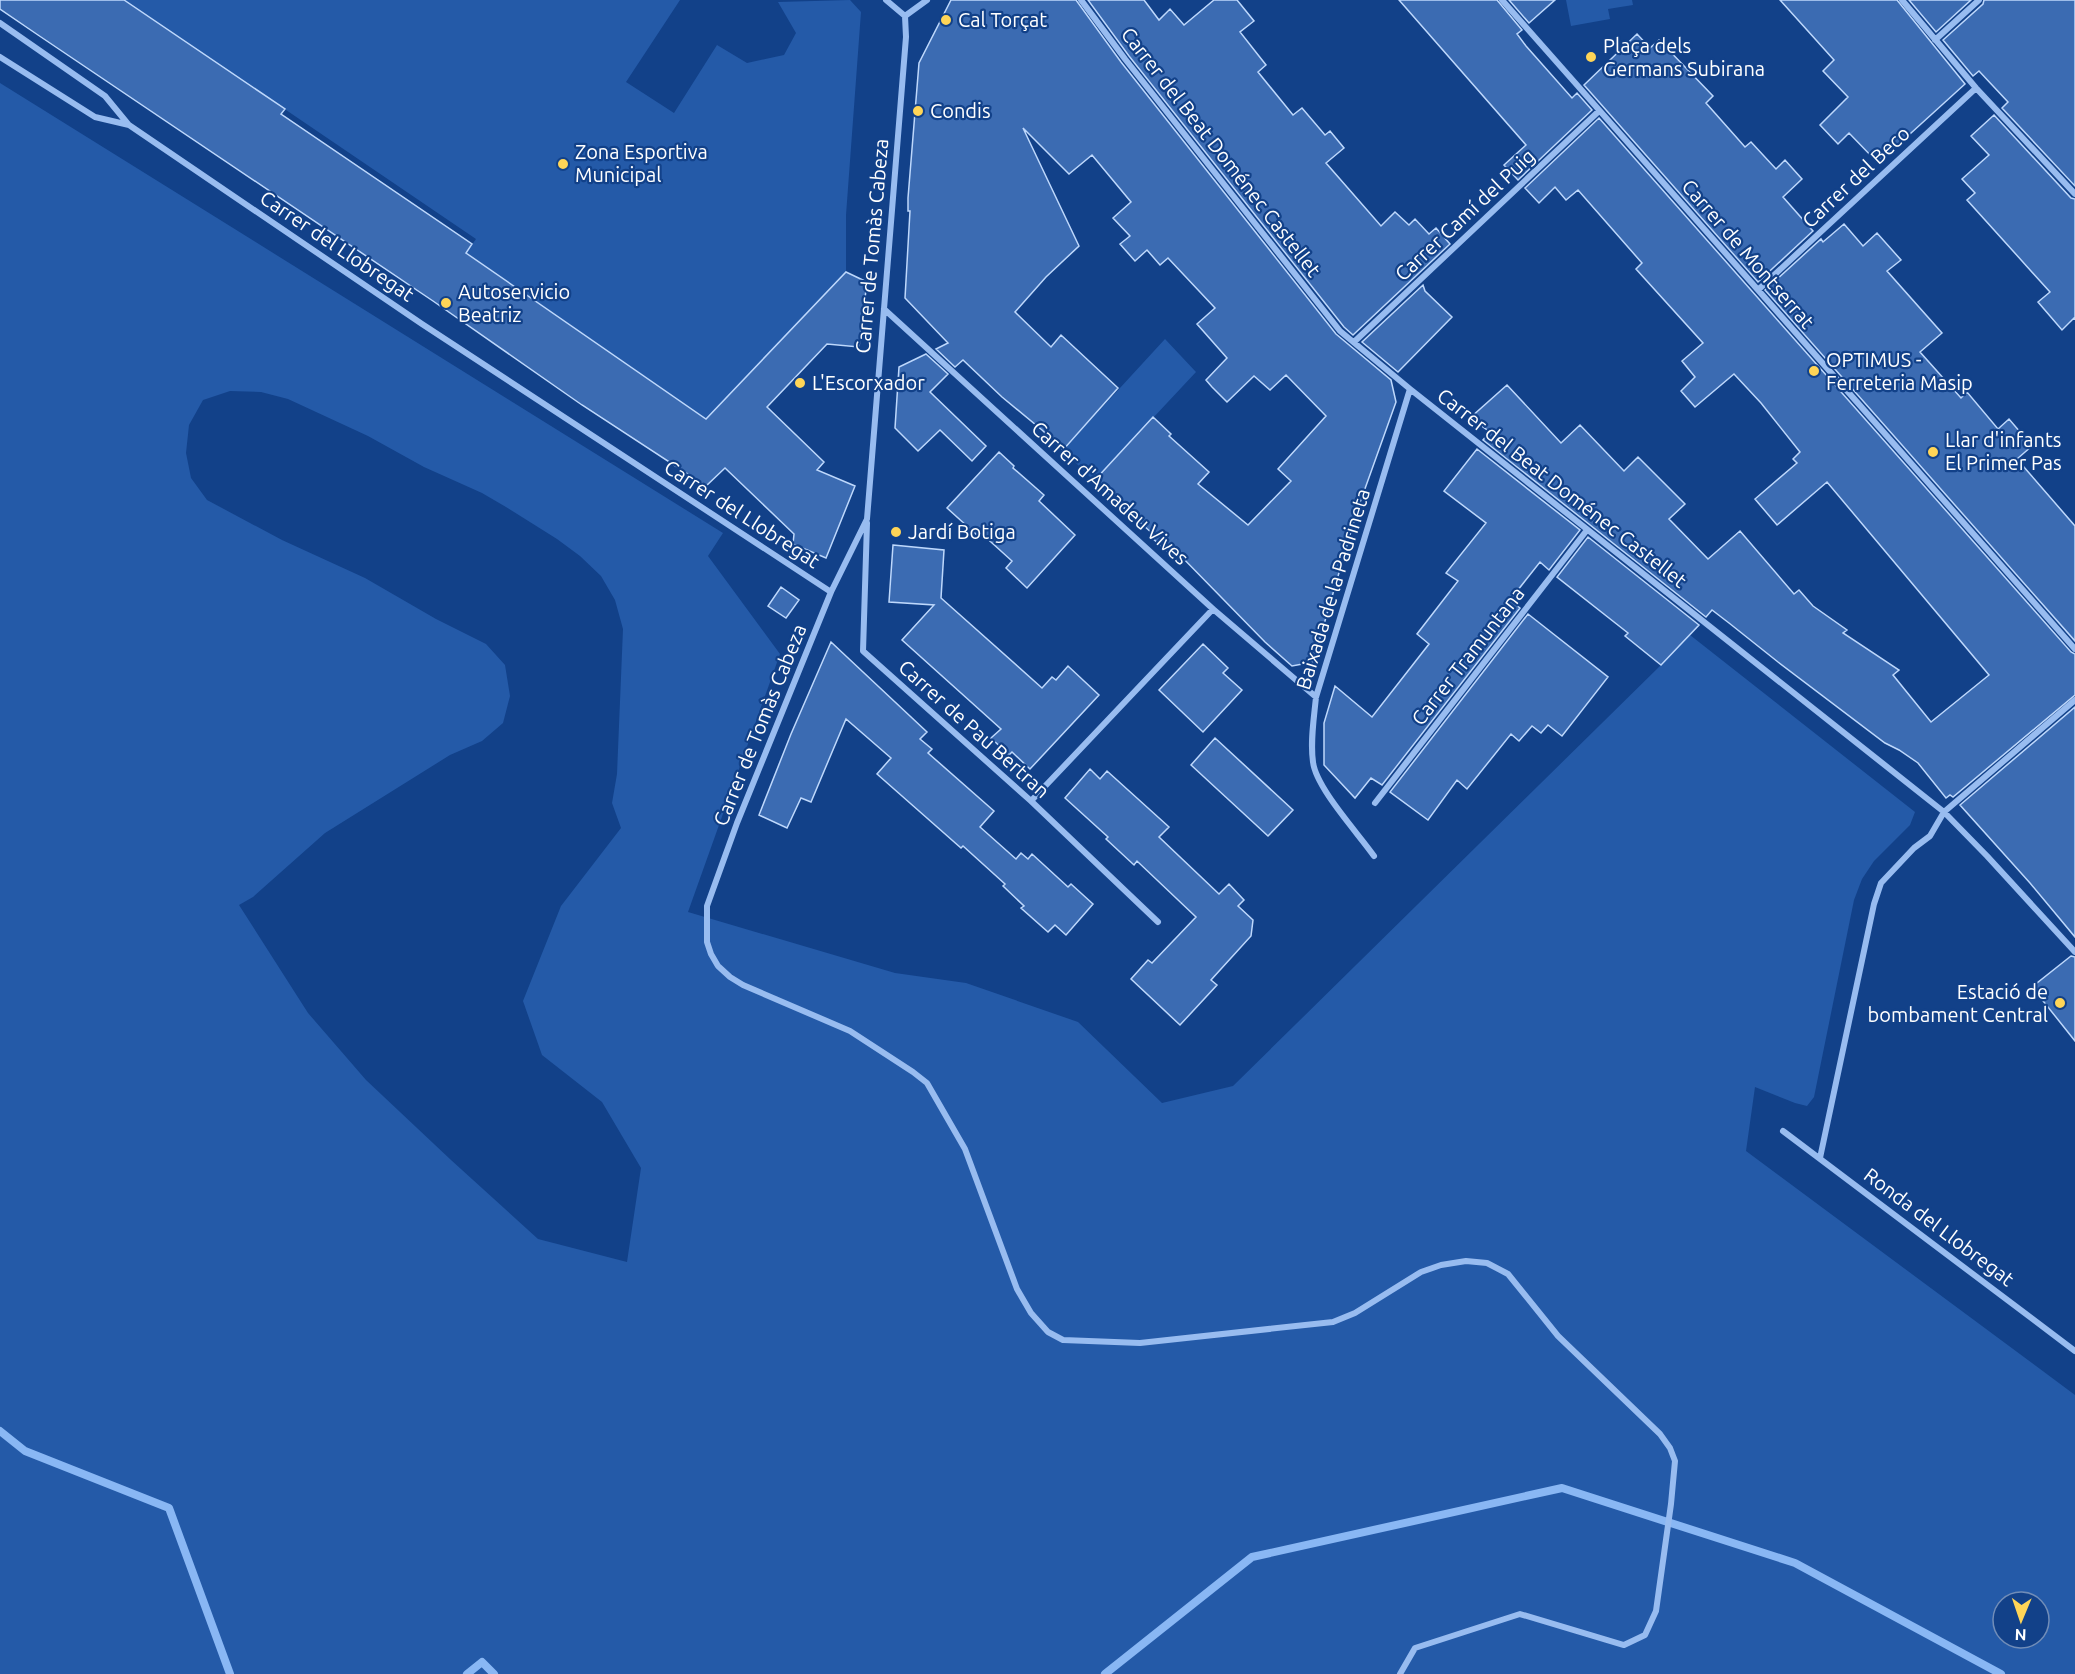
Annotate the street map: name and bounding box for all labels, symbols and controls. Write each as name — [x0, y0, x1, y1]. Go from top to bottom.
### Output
place label: Cal Torçat — [958, 8, 1047, 31]
marker: Cal Torçat — [939, 13, 953, 27]
street label: Carrer del Beat Doménec Castellet — [1117, 23, 1326, 281]
place label: Plaça dels Germans Subirana — [1603, 34, 1765, 80]
marker: Plaça dels Germans Subirana — [1584, 50, 1598, 64]
place label: Condis — [930, 99, 991, 122]
marker: Condis — [911, 104, 925, 118]
street label: Carrer del Beco — [1797, 121, 1914, 232]
street label: Carrer de Tomàs Cabeza — [851, 138, 892, 354]
place label: Zona Esportiva Municipal — [575, 140, 708, 186]
street label: Carrer Camí del Puig — [1390, 144, 1539, 285]
marker: Zona Esportiva Municipal — [556, 157, 570, 171]
street label: Carrer de Montserrat — [1678, 175, 1819, 333]
street label: Carrer del Llobregat — [256, 186, 419, 306]
place label: Autoservicio Beatriz — [458, 280, 570, 326]
marker: Autoservicio Beatriz — [439, 296, 453, 310]
place label: OPTIMUS - Ferreteria Masip — [1826, 348, 1973, 394]
marker: OPTIMUS - Ferreteria Masip — [1807, 364, 1821, 378]
place label: L'Escorxador — [812, 371, 925, 394]
marker: L'Escorxador — [793, 376, 807, 390]
street label: Carrer del Beat Doménec Castellet — [1433, 383, 1692, 592]
street label: Carrer d'Amadeu Vives — [1027, 416, 1193, 569]
place label: Llar d'infants El Primer Pas — [1945, 428, 2062, 474]
marker: Llar d'infants El Primer Pas — [1926, 445, 1940, 459]
street label: Carrer del Llobregat — [660, 455, 824, 572]
street label: Baixada de la Padrineta — [1291, 486, 1374, 692]
place label: Jardí Botiga — [908, 520, 1016, 543]
marker: Jardí Botiga — [889, 525, 903, 539]
street label: Carrer Tramuntana — [1406, 582, 1529, 729]
street label: Carrer de Tomàs Cabeza — [708, 621, 811, 829]
street label: Carrer de Pau Bertran — [894, 655, 1054, 802]
place label: Estació de bombament Central — [1868, 980, 2048, 1026]
marker: Estació de bombament Central — [2053, 996, 2067, 1010]
street label: Ronda del Llobregat — [1860, 1163, 2019, 1291]
north arrow — [1991, 1590, 2051, 1650]
text: N — [2014, 1626, 2027, 1644]

